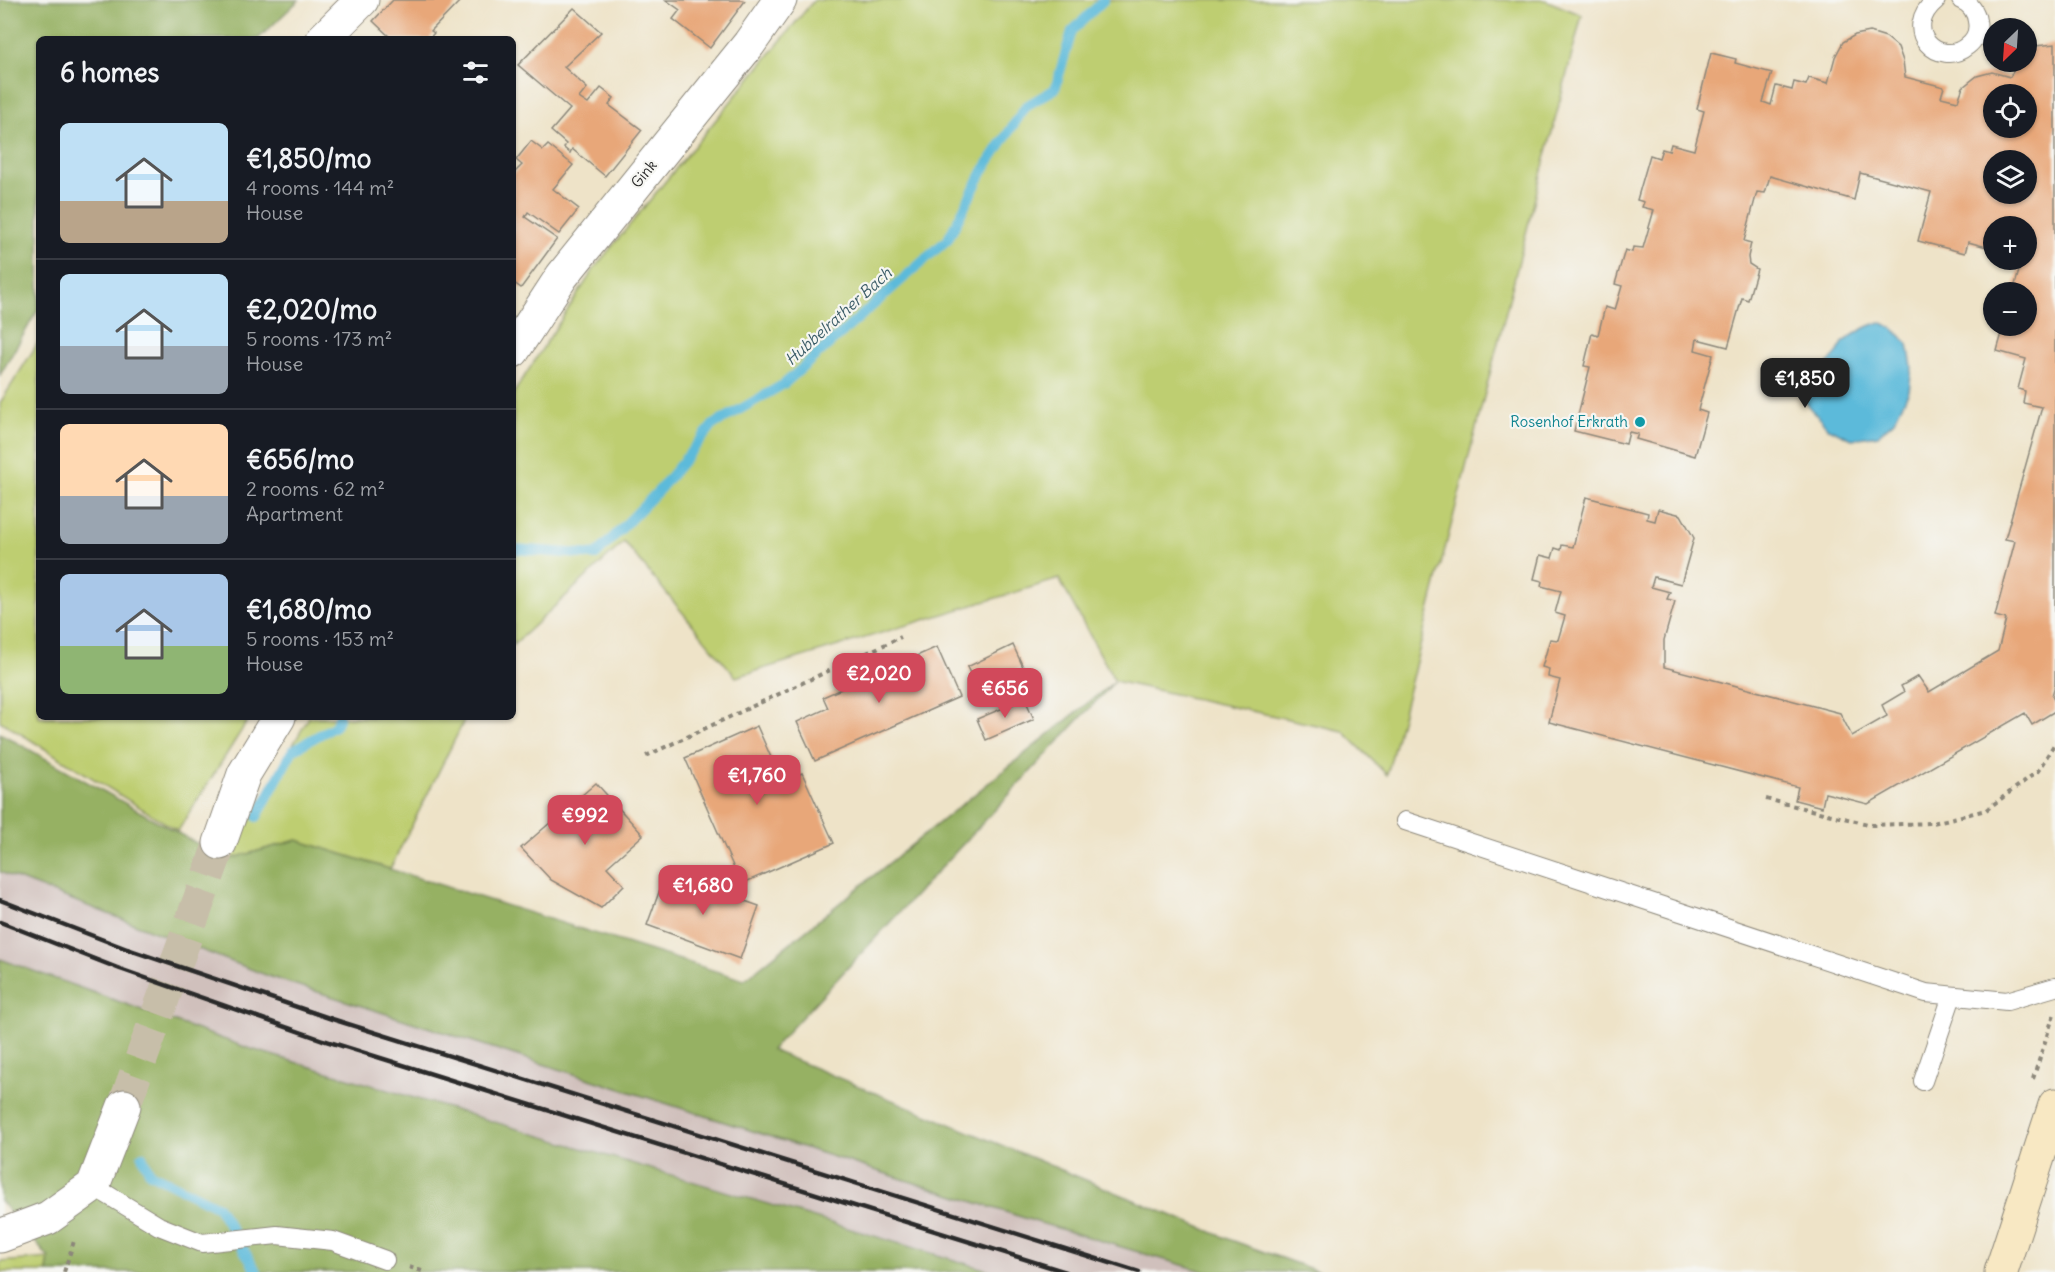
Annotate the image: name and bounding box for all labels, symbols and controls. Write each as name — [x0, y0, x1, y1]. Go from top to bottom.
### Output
north arrow — [1983, 18, 2037, 72]
map controls — [1983, 18, 2037, 336]
text: 6 homes — [60, 56, 159, 89]
icon: filters — [459, 56, 492, 89]
button: locate — [1983, 84, 2037, 138]
text: €1,850/mo — [246, 142, 371, 175]
icon: home — [108, 147, 180, 219]
button: layers — [1983, 150, 2037, 204]
street label: Gink — [627, 156, 661, 192]
text: 4 rooms · 144 m² — [246, 175, 394, 200]
text: House — [246, 200, 303, 225]
button: + — [1983, 216, 2037, 270]
water label: Hubbelrather Bach — [781, 262, 896, 369]
button: − — [1983, 282, 2037, 336]
text: €2,020/mo — [246, 293, 377, 326]
icon: home — [108, 298, 180, 370]
text: 5 rooms · 173 m² — [246, 326, 392, 351]
text: House — [246, 351, 303, 376]
pin: €1,850 — [1756, 358, 1854, 409]
text: €1,850 — [1775, 365, 1835, 390]
place label: Rosenhof Erkrath — [1510, 412, 1628, 431]
marker: Rosenhof Erkrath — [1633, 415, 1647, 429]
text: €656/mo — [246, 443, 354, 476]
icon: home — [108, 448, 180, 520]
text: 2 rooms · 62 m² — [246, 476, 385, 501]
text: Apartment — [246, 501, 343, 526]
text: €1,680/mo — [246, 593, 372, 626]
icon: home — [108, 598, 180, 670]
text: 5 rooms · 153 m² — [246, 626, 394, 651]
text: House — [246, 651, 303, 676]
pin: €2,020 — [830, 653, 928, 704]
text: €2,020 — [846, 660, 912, 685]
pin: €656 — [969, 668, 1041, 719]
text: €656 — [981, 675, 1029, 700]
pin: €1,760 — [708, 755, 806, 806]
text: €1,760 — [727, 762, 787, 787]
pin: €992 — [549, 795, 621, 846]
text: €992 — [562, 802, 608, 827]
pin: €1,680 — [654, 865, 752, 916]
text: €1,680 — [673, 872, 734, 897]

